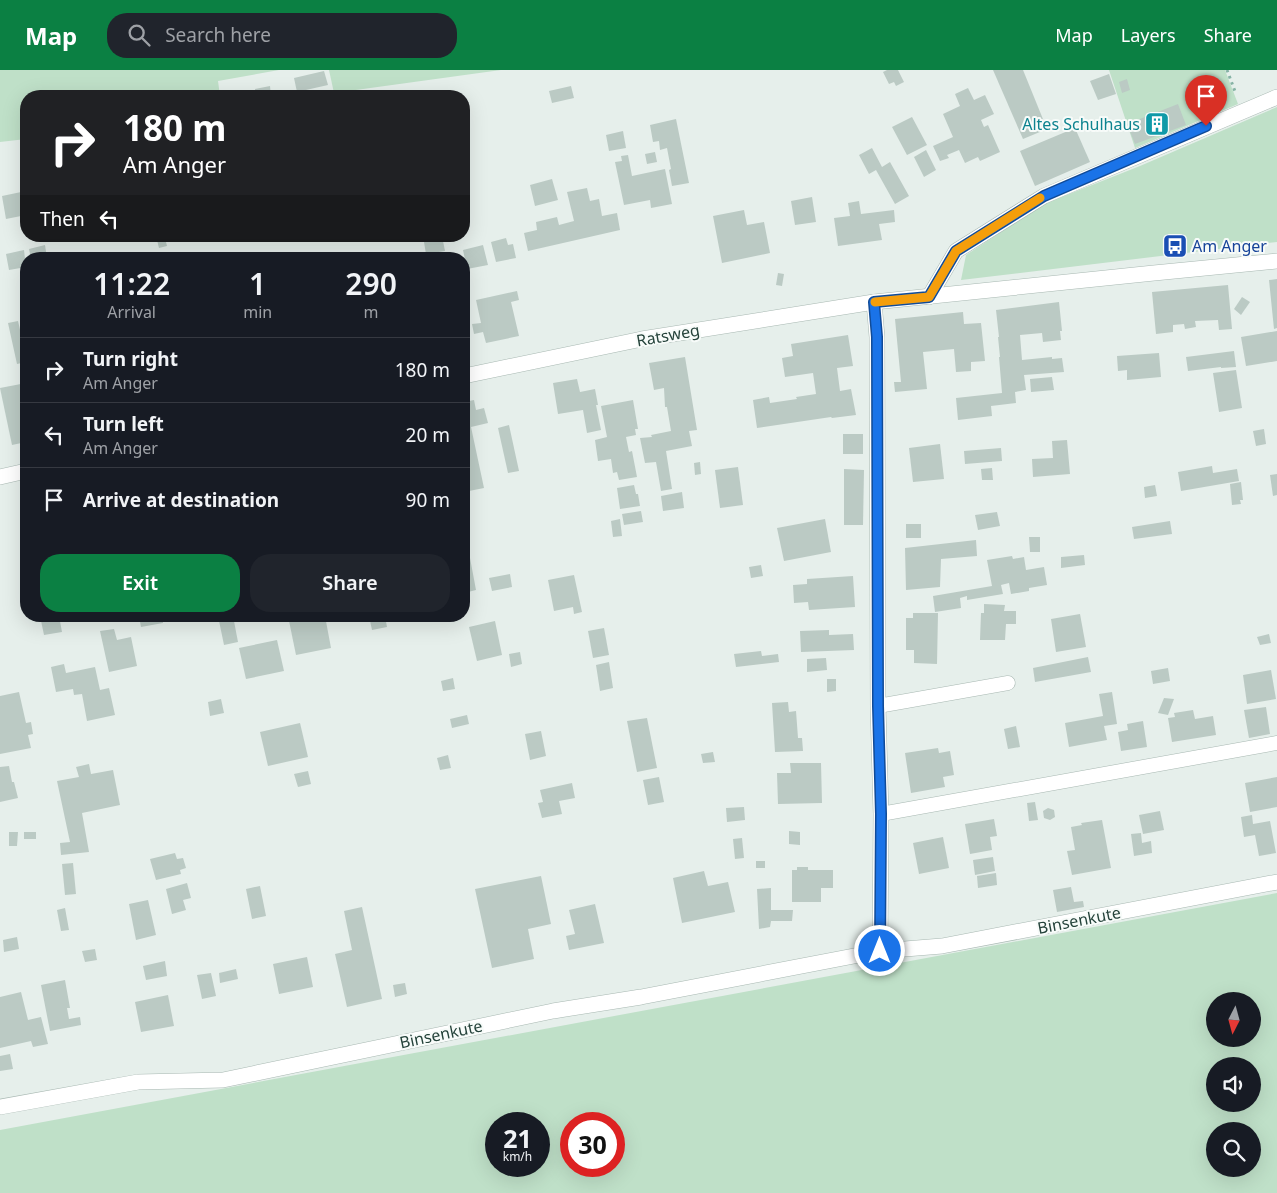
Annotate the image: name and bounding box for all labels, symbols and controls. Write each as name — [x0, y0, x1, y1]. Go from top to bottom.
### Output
search box — [107, 13, 457, 58]
text: Map — [25, 19, 77, 52]
icon: search — [125, 21, 153, 49]
text: Search here — [165, 22, 271, 48]
text: Map — [1055, 23, 1093, 47]
text: Layers — [1121, 23, 1176, 47]
text: Share — [1204, 23, 1252, 47]
pin — [1185, 75, 1227, 126]
icon: arrive — [1192, 82, 1220, 110]
text: 180 m — [123, 104, 226, 151]
icon: right — [40, 110, 105, 175]
building icon: Altes Schulhaus — [1144, 111, 1170, 137]
place label: Altes Schulhaus — [1022, 113, 1140, 135]
text: Am Anger — [123, 149, 226, 179]
icon: left — [95, 205, 123, 233]
text: Then — [40, 206, 85, 232]
bus stop icon: Am Anger — [1162, 233, 1188, 259]
place label: Am Anger — [1192, 235, 1267, 257]
text: 11:22 — [93, 263, 170, 304]
text: 1 — [249, 263, 266, 304]
text: 290 — [345, 263, 397, 304]
text: Arrival — [107, 301, 156, 323]
text: min — [243, 301, 272, 323]
text: m — [364, 301, 379, 323]
street label: Ratsweg — [635, 319, 701, 351]
text: Turn right — [83, 346, 178, 372]
icon: right — [40, 356, 68, 384]
text: 180 m — [395, 357, 450, 383]
text: Am Anger — [83, 372, 158, 394]
text: Turn left — [83, 411, 164, 437]
icon: left — [40, 421, 68, 449]
text: 20 m — [406, 422, 450, 448]
text: Am Anger — [83, 437, 158, 459]
icon: arrive — [40, 486, 68, 514]
text: Arrive at destination — [83, 487, 279, 513]
text: 90 m — [406, 487, 450, 513]
button: Exit — [40, 554, 240, 612]
button: Share — [250, 554, 450, 612]
street label: Binsenkute — [1036, 901, 1122, 939]
position arrow — [853, 924, 905, 976]
north arrow — [1206, 992, 1261, 1048]
map controls — [1206, 992, 1261, 1177]
street label: Binsenkute — [398, 1014, 484, 1054]
button: sound — [1206, 1057, 1261, 1112]
speed limit sign: 30 — [560, 1112, 625, 1177]
text: 21 — [503, 1121, 532, 1155]
button: search — [1206, 1122, 1261, 1177]
text: km/h — [503, 1148, 532, 1165]

